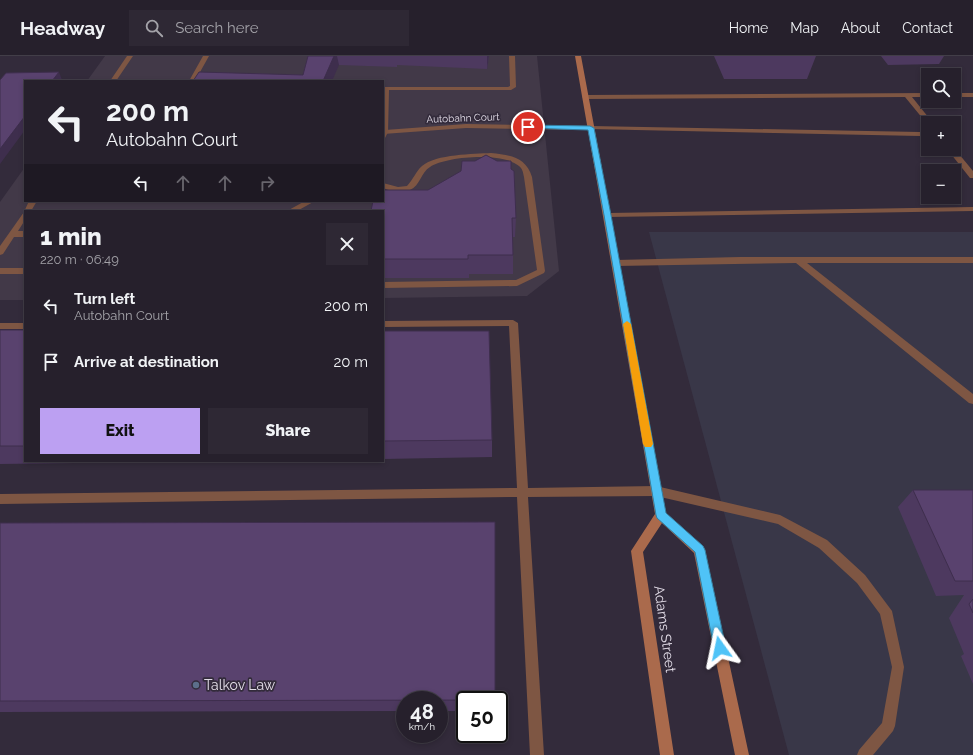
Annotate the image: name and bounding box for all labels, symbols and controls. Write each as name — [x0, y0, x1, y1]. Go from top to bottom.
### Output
search box — [129, 10, 409, 46]
text: Headway — [20, 17, 105, 39]
icon: search — [143, 17, 165, 39]
text: Search here — [175, 19, 258, 37]
text: Home — [729, 20, 768, 36]
text: Map — [790, 20, 819, 36]
text: About — [841, 20, 880, 36]
text: Contact — [902, 20, 953, 36]
map controls — [921, 68, 961, 204]
button: search — [921, 68, 961, 108]
text: 200 m — [106, 95, 189, 128]
icon: left — [40, 96, 92, 148]
pin — [511, 110, 545, 144]
street label: Autobahn Court — [426, 111, 500, 125]
icon: arrive — [517, 116, 539, 138]
button: + — [921, 116, 961, 156]
text: Autobahn Court — [106, 129, 238, 150]
button: − — [921, 164, 961, 204]
icon: left — [130, 172, 152, 194]
icon: ahead — [172, 172, 194, 194]
icon: ahead — [214, 172, 236, 194]
icon: right — [256, 172, 278, 194]
text: 1 min — [40, 222, 102, 251]
button: close — [326, 223, 368, 265]
text: 220 m · 06:49 — [40, 252, 119, 267]
text: Turn left — [74, 290, 135, 308]
icon: left — [40, 295, 62, 317]
text: 200 m — [324, 297, 368, 315]
text: Autobahn Court — [74, 308, 169, 323]
icon: arrive — [40, 351, 62, 373]
text: Arrive at destination — [74, 353, 219, 371]
text: 20 m — [333, 353, 368, 371]
button: Exit — [40, 408, 200, 454]
button: Share — [208, 408, 368, 454]
street label: Adams Street — [651, 585, 679, 674]
position arrow — [699, 627, 741, 669]
place label: Talkov Law — [204, 677, 276, 693]
marker: Talkov Law — [191, 680, 201, 690]
speed limit sign: 50 — [456, 691, 508, 743]
text: 48 — [410, 700, 434, 724]
text: km/h — [409, 721, 435, 732]

